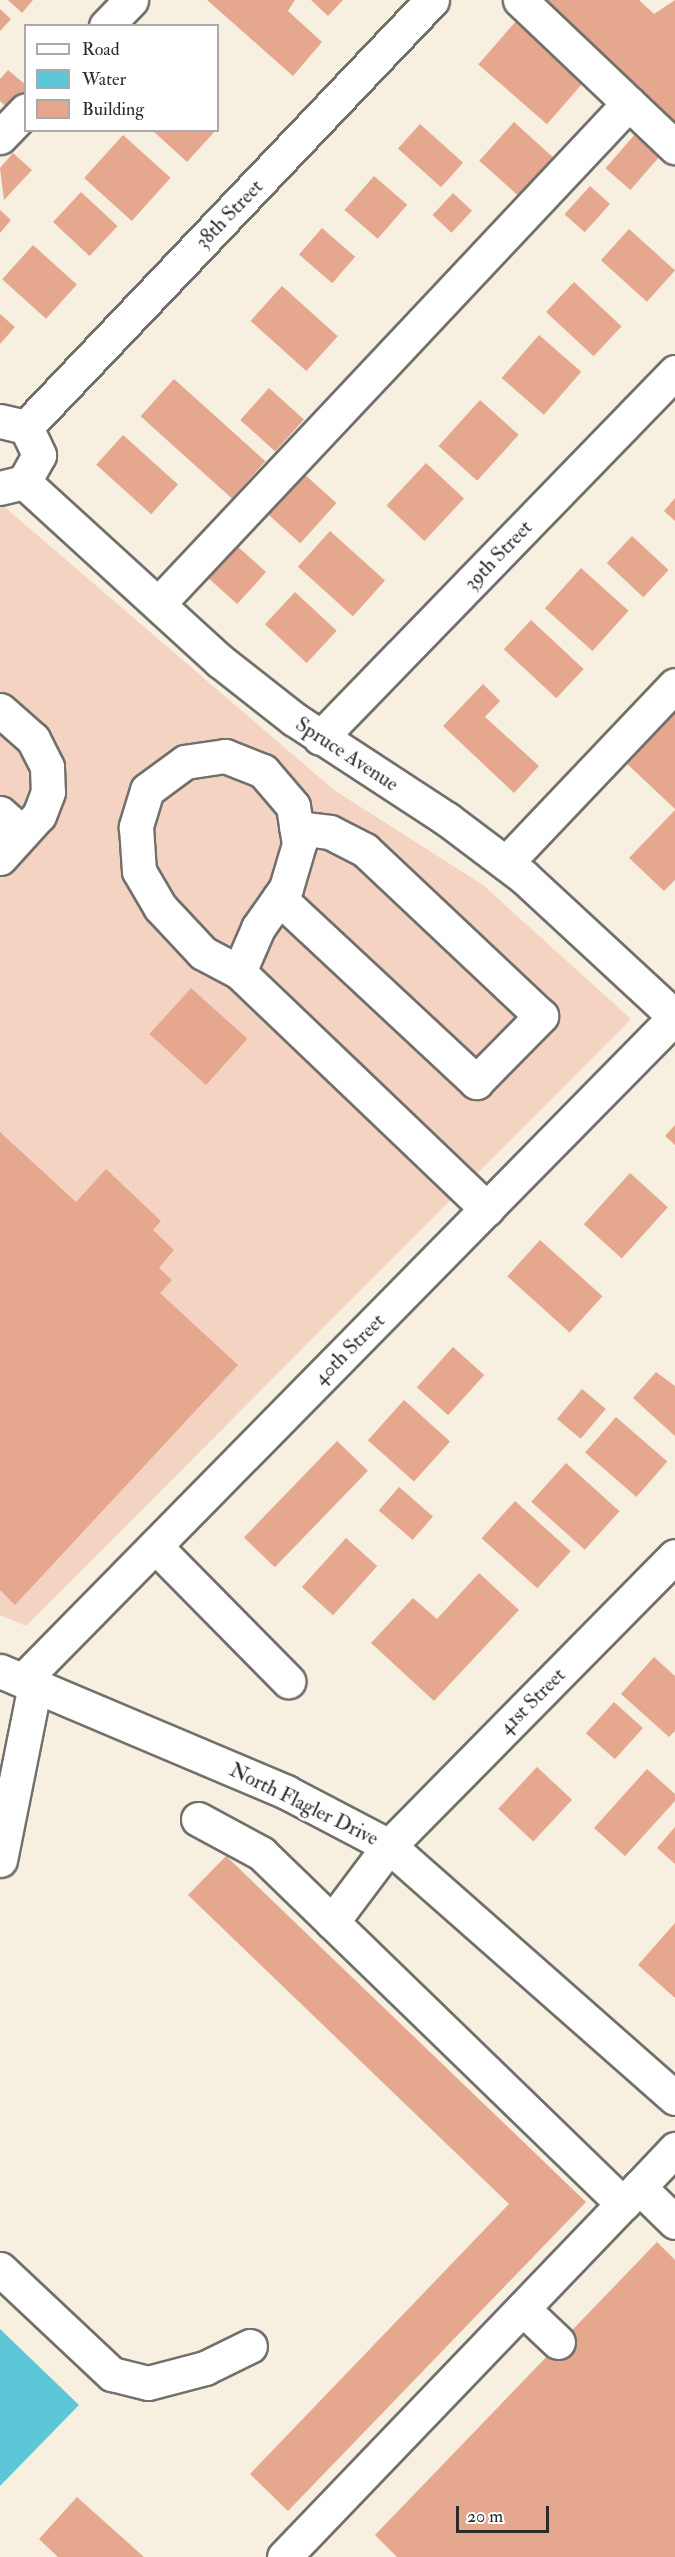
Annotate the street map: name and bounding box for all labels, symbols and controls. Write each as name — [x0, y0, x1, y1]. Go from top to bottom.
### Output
legend — [24, 24, 219, 132]
text: Road — [82, 38, 120, 61]
text: Water — [82, 68, 126, 91]
text: Building — [82, 98, 144, 121]
street label: 38th Street — [190, 175, 268, 253]
street label: 39th Street — [459, 515, 537, 595]
street label: Spruce Avenue — [291, 712, 403, 796]
street label: 40th Street — [309, 1309, 389, 1389]
street label: 41st Street — [494, 1663, 570, 1739]
street label: North Flagler Drive — [226, 1758, 382, 1850]
scale bar — [459, 2494, 552, 2532]
text: 20 m — [467, 2505, 503, 2528]

